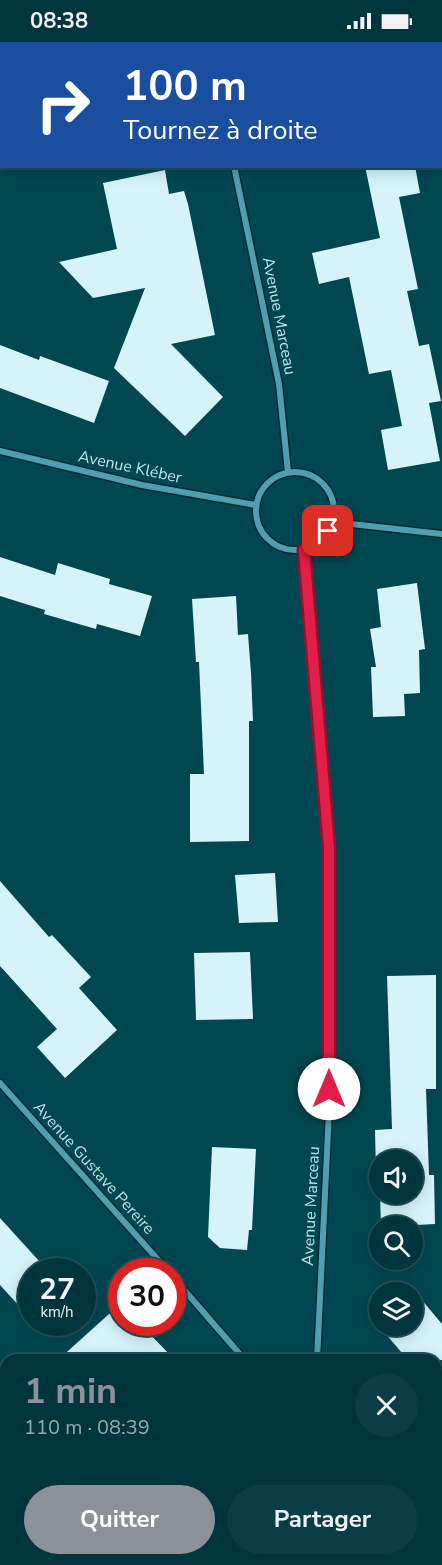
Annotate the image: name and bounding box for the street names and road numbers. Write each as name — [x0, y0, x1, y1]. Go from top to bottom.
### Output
street label: Avenue Marceau — [257, 255, 301, 377]
street label: Avenue Kléber — [76, 445, 184, 489]
street label: Avenue Gustave Pereire — [28, 1097, 160, 1239]
street label: Avenue Marceau — [297, 1146, 325, 1266]

